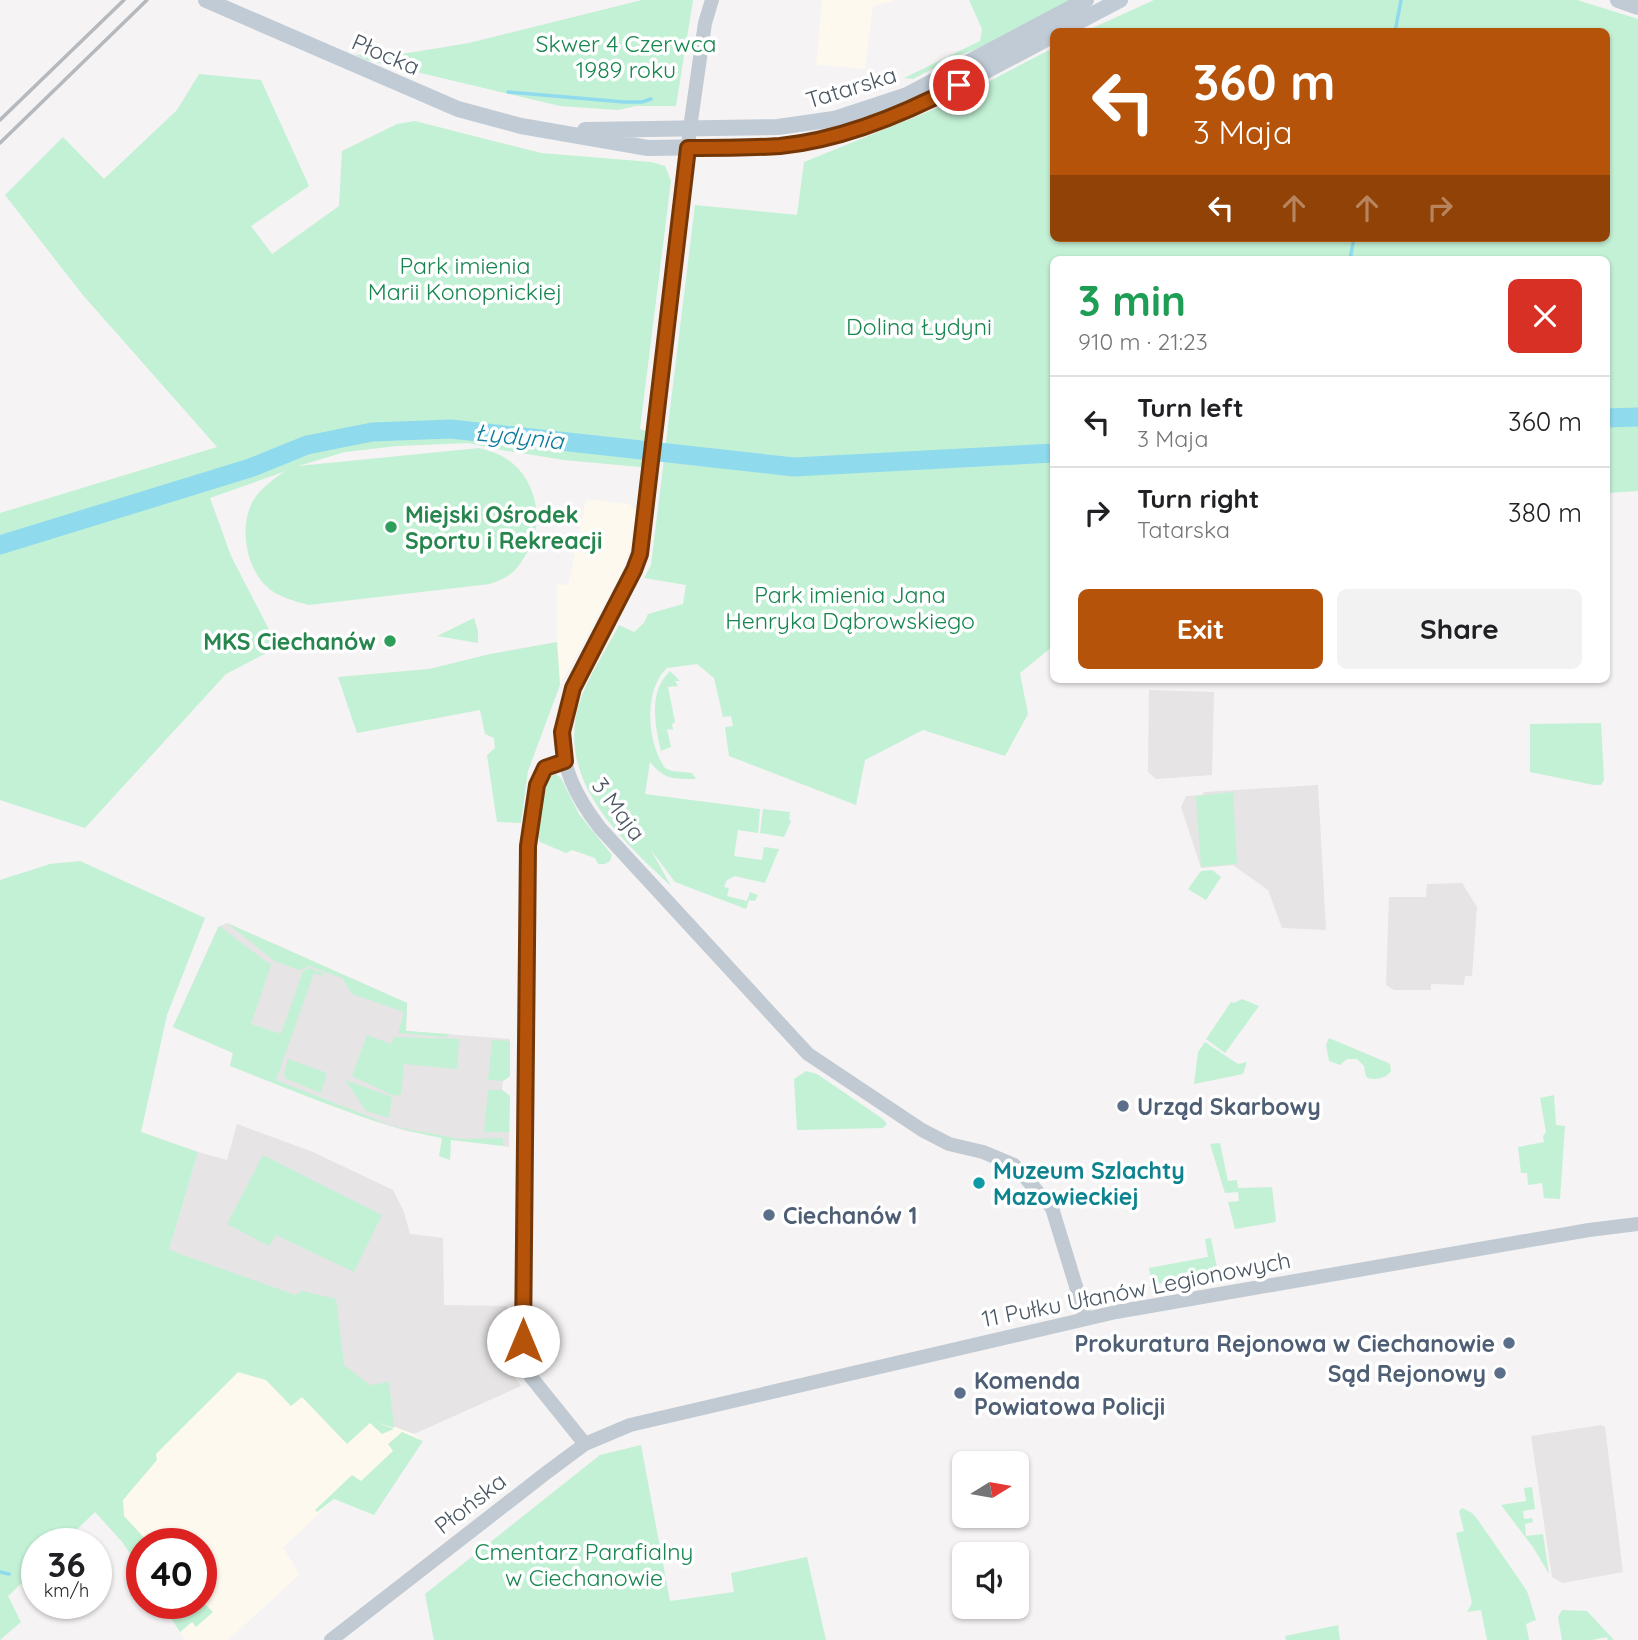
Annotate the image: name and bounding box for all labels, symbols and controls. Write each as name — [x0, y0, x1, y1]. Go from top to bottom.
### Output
street label: Płocka — [348, 27, 424, 81]
park label: Skwer 4 Czerwca 1989 roku — [535, 29, 717, 84]
text: 360 m — [1193, 51, 1335, 112]
pin — [929, 55, 989, 115]
icon: left — [1078, 56, 1169, 147]
street label: Tatarska — [802, 60, 900, 114]
icon: arrive — [940, 66, 978, 104]
text: 3 Maja — [1193, 112, 1292, 152]
icon: left — [1202, 189, 1240, 227]
icon: ahead — [1275, 189, 1313, 227]
icon: ahead — [1348, 189, 1386, 227]
icon: right — [1421, 189, 1459, 227]
park label: Park imienia Marii Konopnickiej — [368, 251, 562, 306]
text: 3 min — [1078, 274, 1186, 327]
button: close — [1508, 279, 1582, 353]
park label: Dolina Łydyni — [846, 312, 992, 341]
text: 910 m · 21:23 — [1078, 327, 1208, 356]
text: Turn left — [1137, 391, 1244, 424]
icon: left — [1078, 403, 1116, 441]
text: 360 m — [1508, 405, 1582, 438]
water label: Łydynia — [473, 416, 566, 456]
text: 3 Maja — [1137, 424, 1208, 453]
text: Turn right — [1137, 482, 1259, 515]
icon: right — [1078, 494, 1116, 532]
text: 380 m — [1508, 496, 1582, 529]
place label: Miejski Ośrodek Sportu i Rekreacji — [405, 500, 602, 555]
text: Tatarska — [1137, 515, 1230, 544]
marker: Miejski Ośrodek Sportu i Rekreacji — [383, 519, 399, 535]
park label: Park imienia Jana Henryka Dąbrowskiego — [725, 580, 975, 635]
button: Exit — [1078, 589, 1323, 669]
button: Share — [1337, 589, 1582, 669]
place label: MKS Ciechanów — [203, 627, 376, 656]
marker: MKS Ciechanów — [382, 633, 398, 649]
street label: 3 Maja — [586, 772, 652, 846]
place label: Urząd Skarbowy — [1137, 1092, 1321, 1121]
marker: Urząd Skarbowy — [1115, 1098, 1131, 1114]
place label: Muzeum Szlachty Mazowieckiej — [993, 1156, 1185, 1211]
marker: Muzeum Szlachty Mazowieckiej — [971, 1175, 987, 1191]
place label: Ciechanów 1 — [783, 1201, 917, 1230]
marker: Ciechanów 1 — [761, 1207, 777, 1223]
street label: 11 Pułku Ułanów Legionowych — [979, 1245, 1293, 1333]
position arrow — [486, 1304, 560, 1378]
place label: Prokuratura Rejonowa w Ciechanowie — [1074, 1329, 1495, 1358]
marker: Prokuratura Rejonowa w Ciechanowie — [1501, 1335, 1517, 1351]
place label: Sąd Rejonowy — [1328, 1359, 1486, 1388]
marker: Sąd Rejonowy — [1492, 1365, 1508, 1381]
place label: Komenda Powiatowa Policji — [974, 1366, 1165, 1421]
marker: Komenda Powiatowa Policji — [952, 1385, 968, 1401]
north arrow — [952, 1451, 1029, 1528]
map controls — [952, 1451, 1029, 1619]
street label: Płońska — [428, 1466, 512, 1540]
speed limit sign: 40 — [126, 1528, 217, 1619]
park label: Cmentarz Parafialny w Ciechanowie — [475, 1537, 693, 1592]
text: 36 — [47, 1542, 86, 1586]
button: sound — [952, 1542, 1029, 1619]
text: km/h — [44, 1579, 89, 1602]

